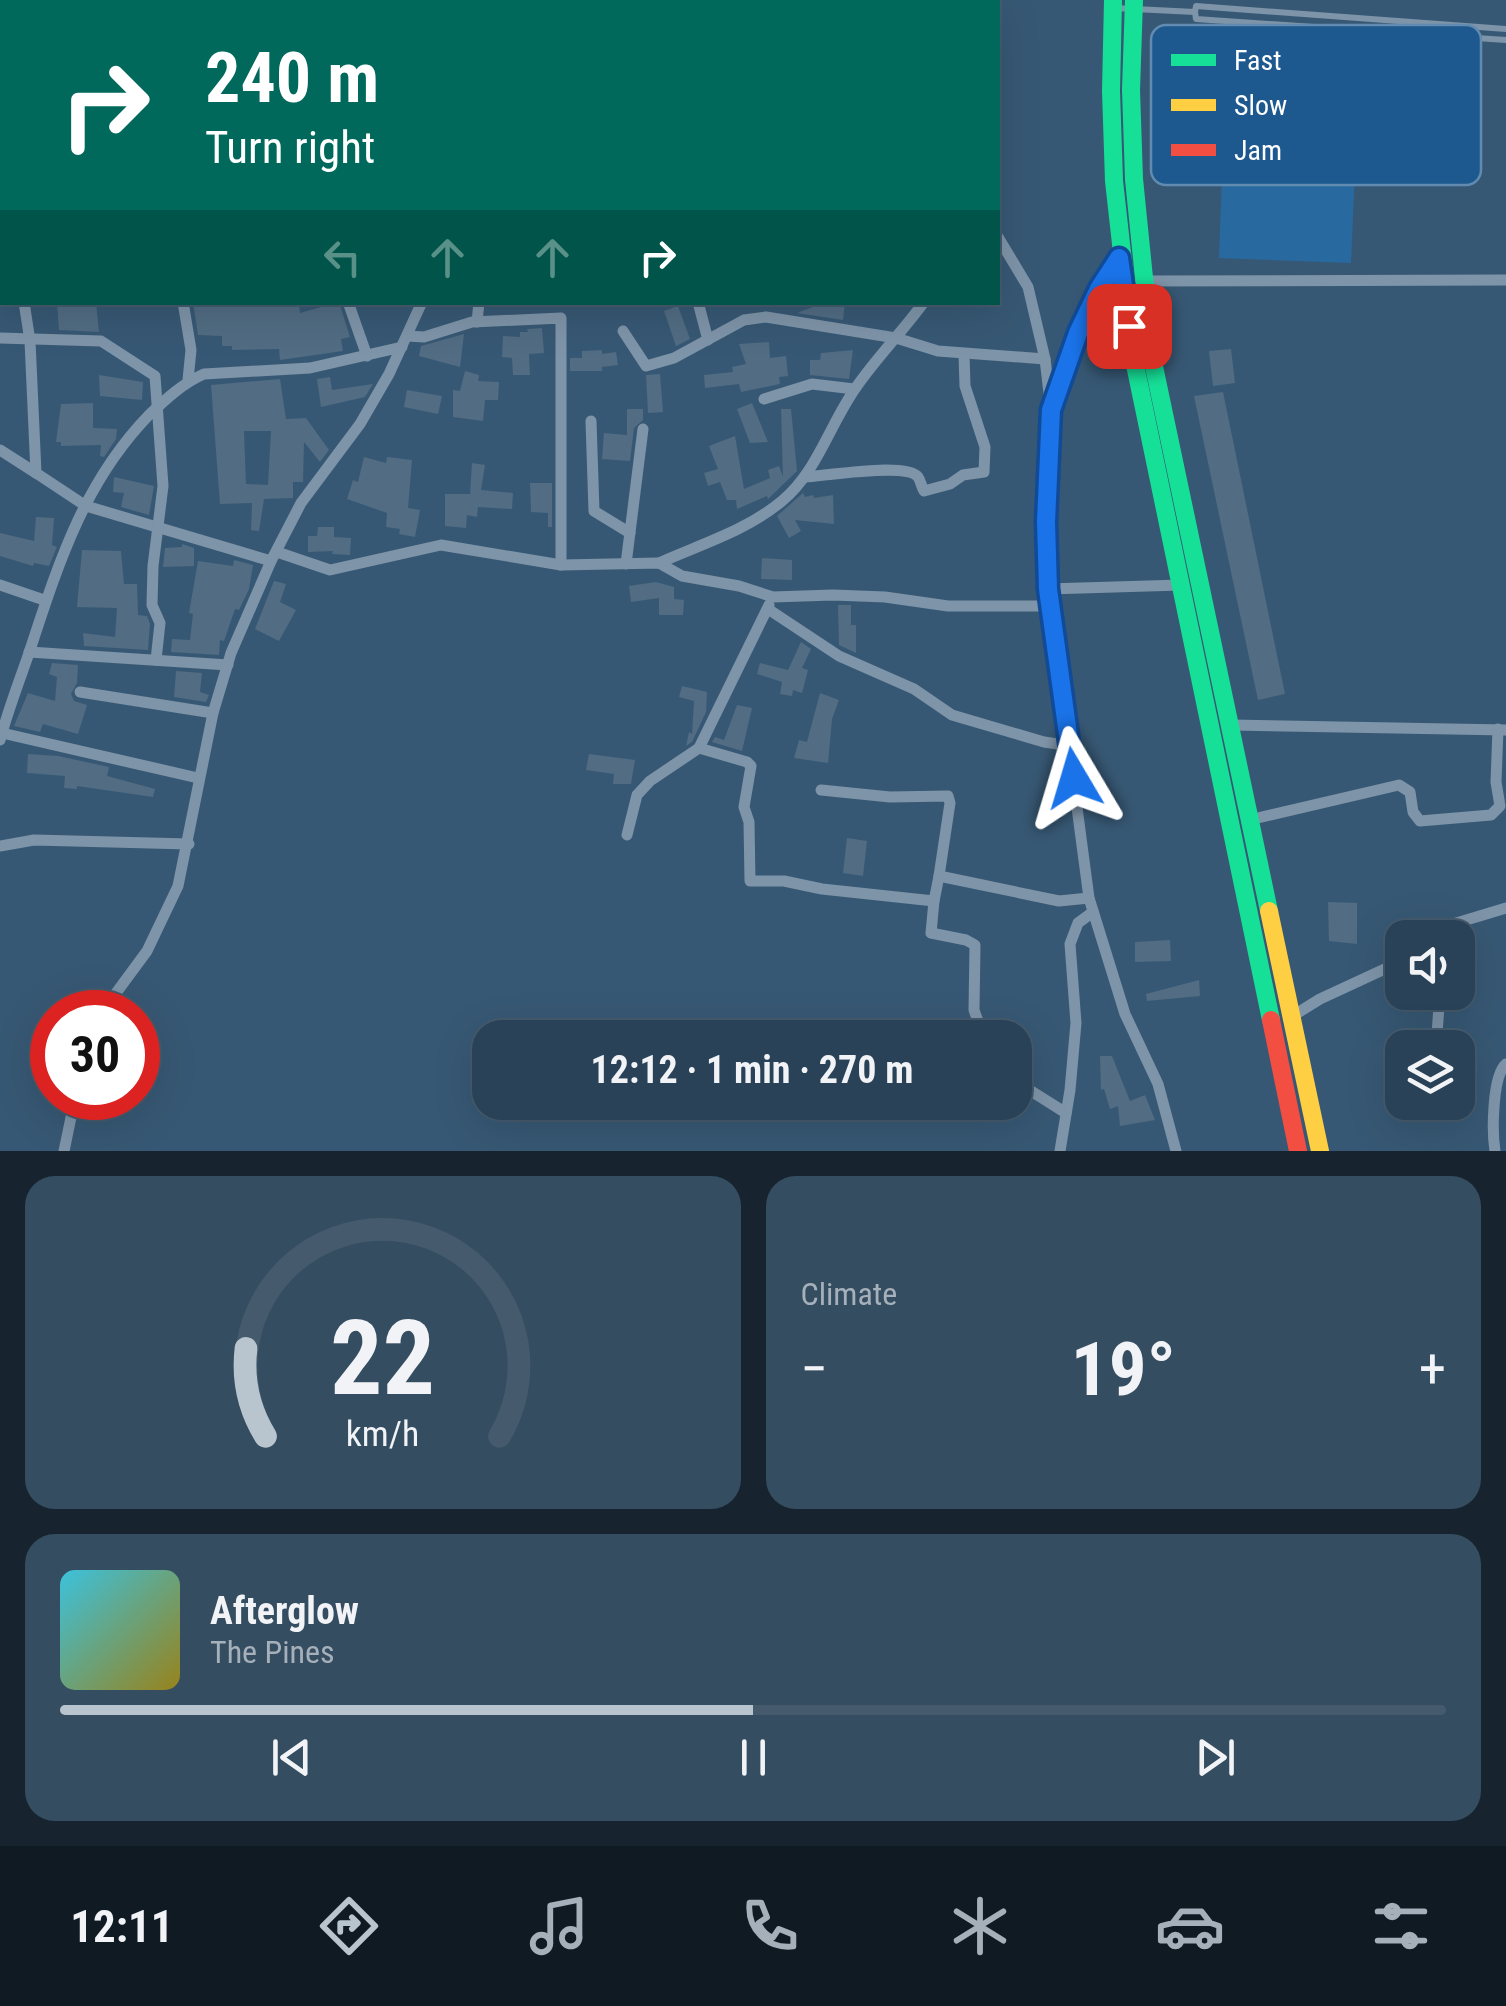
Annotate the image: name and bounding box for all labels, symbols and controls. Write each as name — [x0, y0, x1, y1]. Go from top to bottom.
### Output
legend — [1151, 25, 1481, 185]
text: 240 m — [205, 37, 379, 119]
icon: right — [40, 40, 170, 170]
text: Fast — [1234, 44, 1281, 77]
text: Slow — [1234, 89, 1287, 122]
text: Turn right — [205, 121, 375, 174]
text: Jam — [1234, 134, 1282, 167]
icon: left — [315, 230, 370, 285]
icon: ahead — [420, 230, 475, 285]
icon: ahead — [525, 230, 580, 285]
icon: right — [630, 230, 685, 285]
pin — [1087, 284, 1172, 369]
icon: arrive — [1102, 299, 1157, 354]
position arrow — [1022, 726, 1126, 830]
map controls — [1385, 920, 1475, 1120]
button: sound — [1385, 920, 1475, 1010]
speed limit sign: 30 — [30, 990, 160, 1120]
button: layers — [1385, 1030, 1475, 1120]
text: 12:12 · 1 min · 270 m — [591, 1048, 913, 1092]
text: Climate — [801, 1275, 897, 1313]
text: 22 — [330, 1298, 435, 1419]
text: 19° — [1071, 1325, 1176, 1413]
text: − — [801, 1337, 828, 1401]
text: + — [1419, 1337, 1446, 1401]
text: km/h — [346, 1413, 420, 1455]
text: Afterglow — [210, 1589, 359, 1633]
text: The Pines — [210, 1633, 335, 1671]
icon: previous — [264, 1730, 319, 1785]
icon: pause — [726, 1730, 781, 1785]
icon: next — [1188, 1730, 1243, 1785]
icon: directions — [314, 1891, 384, 1961]
icon: music — [524, 1891, 594, 1961]
icon: phone — [735, 1891, 805, 1961]
icon: climate — [945, 1891, 1015, 1961]
icon: car — [1155, 1891, 1225, 1961]
icon: filters — [1366, 1891, 1436, 1961]
text: 12:11 — [70, 1900, 173, 1953]

